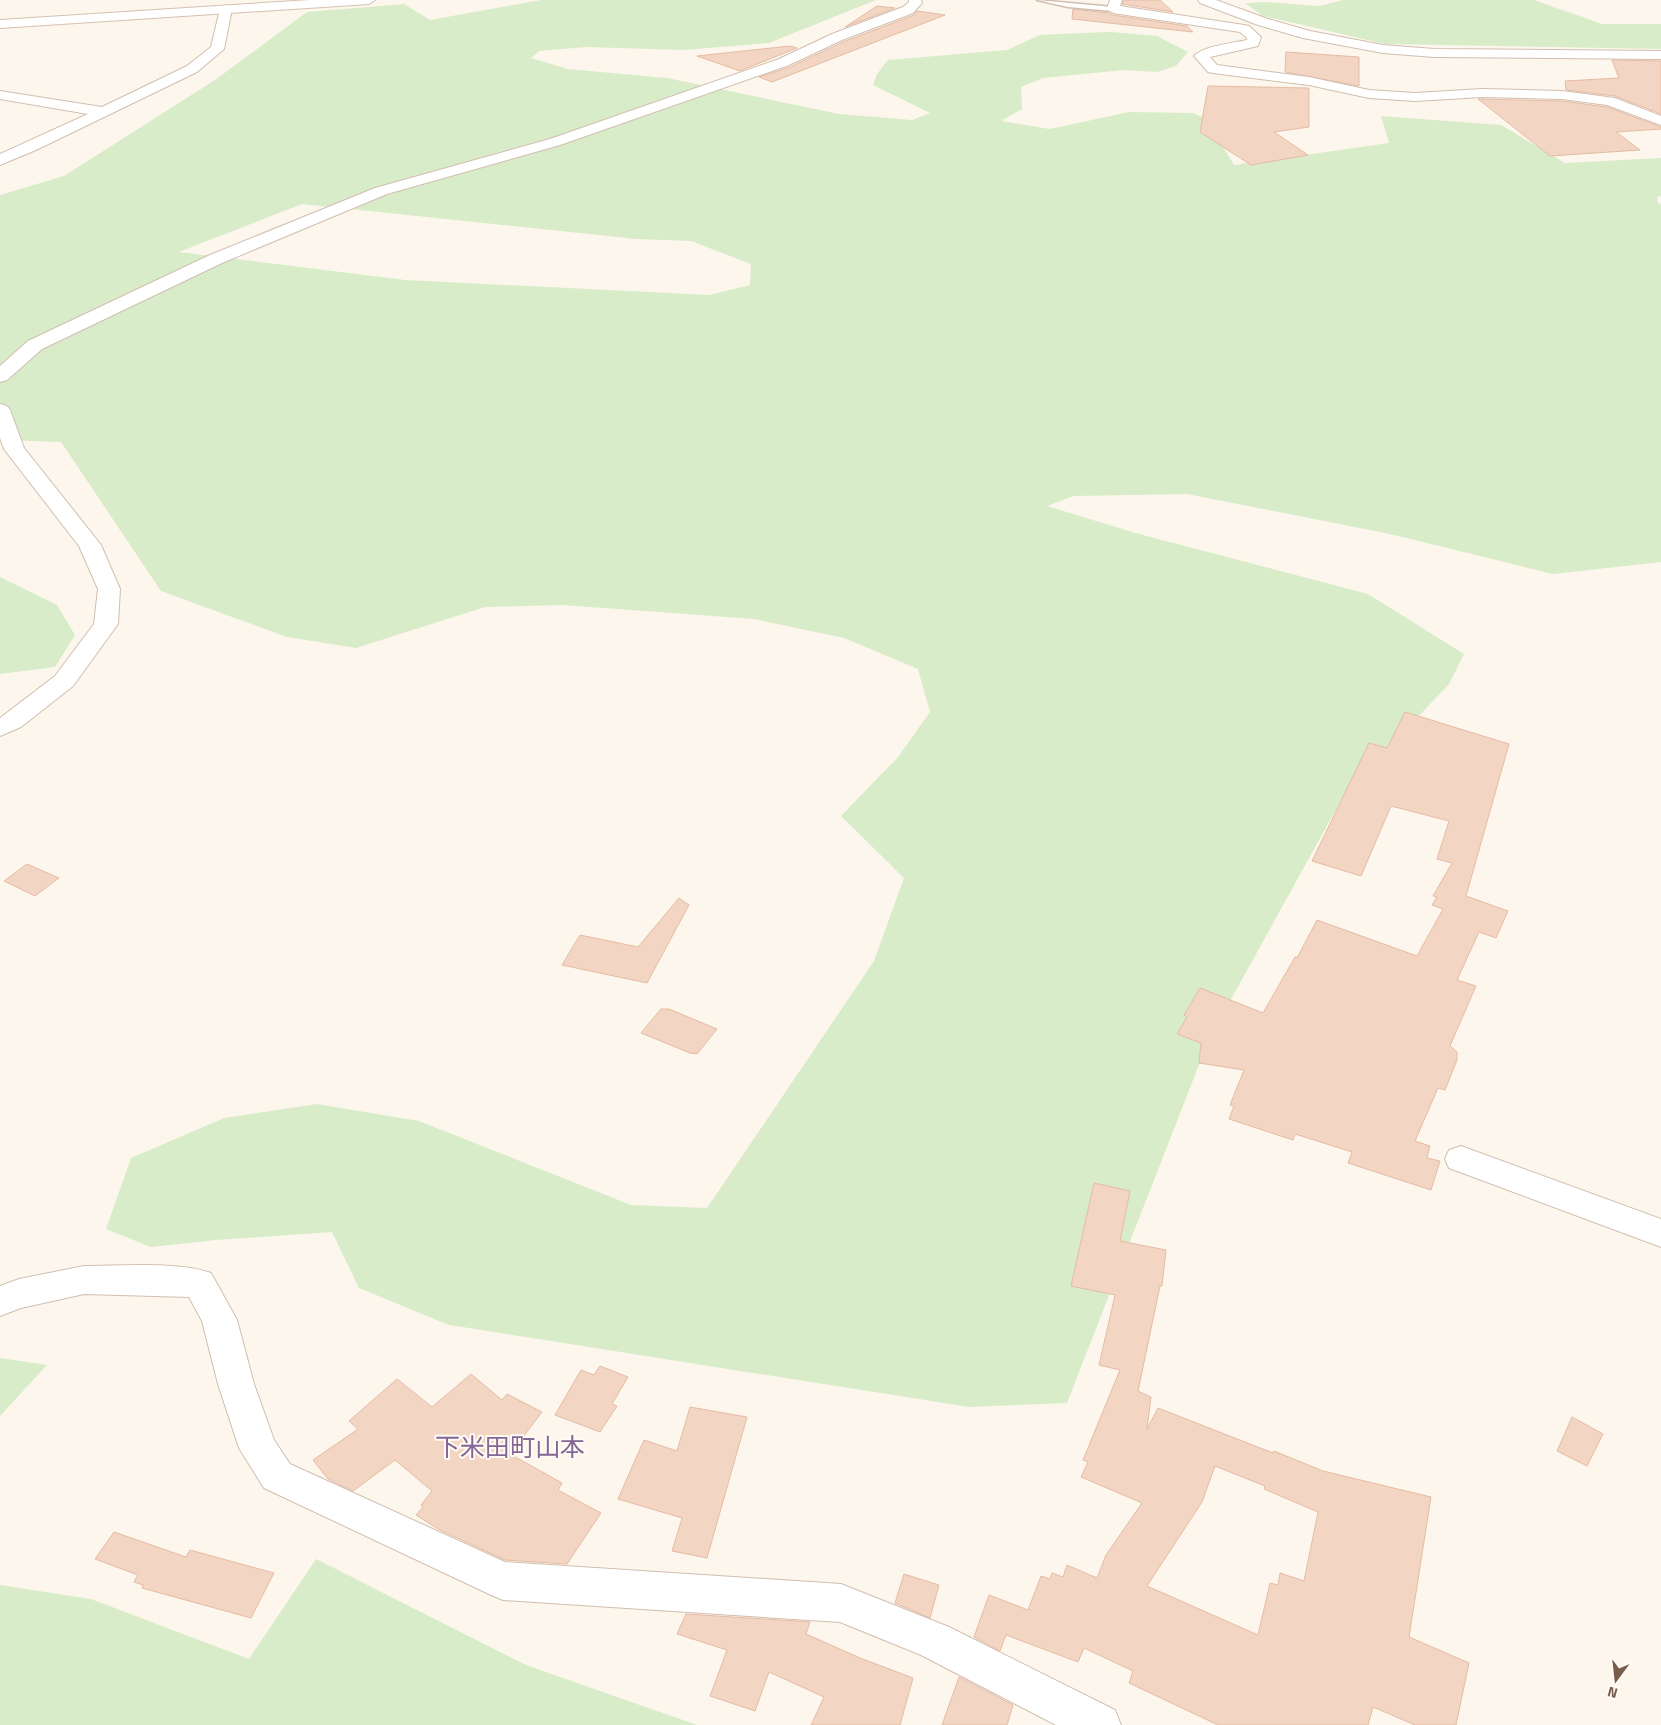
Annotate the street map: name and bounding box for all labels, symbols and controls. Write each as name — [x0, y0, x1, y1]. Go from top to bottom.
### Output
district label: 下米田町山本 — [435, 1428, 585, 1466]
north arrow — [1591, 1655, 1641, 1705]
text: N — [1605, 1682, 1620, 1704]

